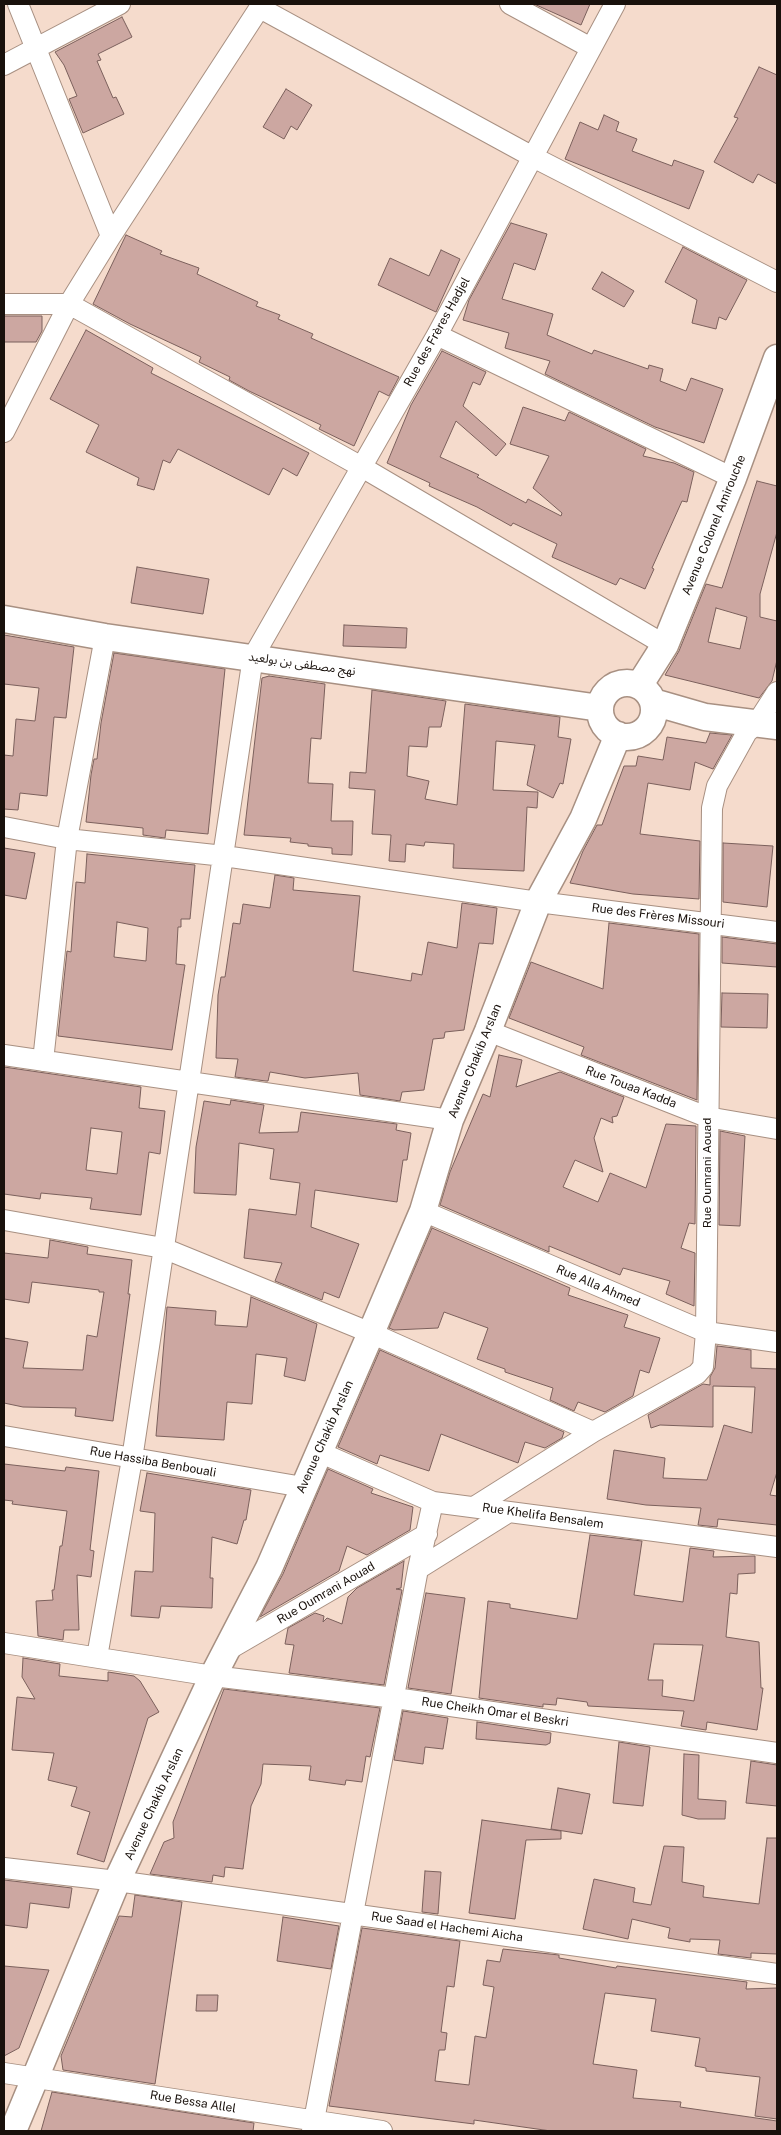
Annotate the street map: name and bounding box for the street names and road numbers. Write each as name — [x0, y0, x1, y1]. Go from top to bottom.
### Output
street label: Rue des Frères Hadjel — [401, 275, 473, 389]
street label: Avenue Colonel Amirouche — [679, 453, 749, 597]
street label: نهج مصطفى بن بولعيد — [248, 649, 356, 679]
street label: Rue des Frères Missouri — [591, 901, 725, 931]
street label: Avenue Chakib Arslan — [445, 1002, 505, 1120]
street label: Rue Touaa Kadda — [583, 1063, 679, 1111]
street label: Rue Oumrani Aouad — [700, 1118, 714, 1228]
street label: Rue Alla Ahmed — [554, 1262, 642, 1310]
street label: Avenue Chakib Arslan — [294, 1378, 356, 1496]
street label: Rue Hassiba Benbouali — [89, 1444, 217, 1480]
street label: Rue Khelifa Bensalem — [481, 1500, 605, 1532]
street label: Rue Oumrani Aouad — [274, 1559, 378, 1627]
street label: Rue Cheikh Omar el Beskri — [421, 1695, 569, 1729]
street label: Avenue Chakib Arslan — [122, 1746, 186, 1862]
street label: Rue Saad el Hachemi Aicha — [370, 1909, 524, 1945]
street label: Rue Bessa Allel — [149, 2088, 237, 2116]

